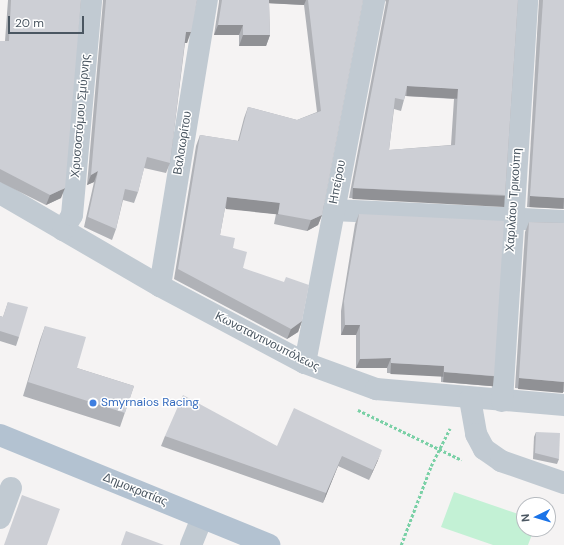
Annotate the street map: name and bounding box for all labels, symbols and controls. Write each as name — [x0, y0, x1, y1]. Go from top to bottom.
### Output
scale bar — [10, 8, 86, 34]
text: 20 m — [15, 15, 44, 31]
street label: Χρυσοστόμου Σμύρνης — [68, 54, 94, 178]
street label: Βαλαωρίτου — [171, 110, 195, 176]
street label: Χαριλάου Τρικούπη — [503, 148, 525, 252]
street label: Ηπείρου — [327, 159, 349, 205]
street label: Κωνσταντινουπόλεως — [212, 309, 322, 375]
place label: Smyrnaios Racing — [101, 396, 199, 410]
marker: Smyrnaios Racing — [88, 398, 98, 408]
street label: Δημοκρατίας — [101, 471, 169, 509]
north arrow — [516, 497, 556, 537]
text: N — [518, 513, 532, 523]

